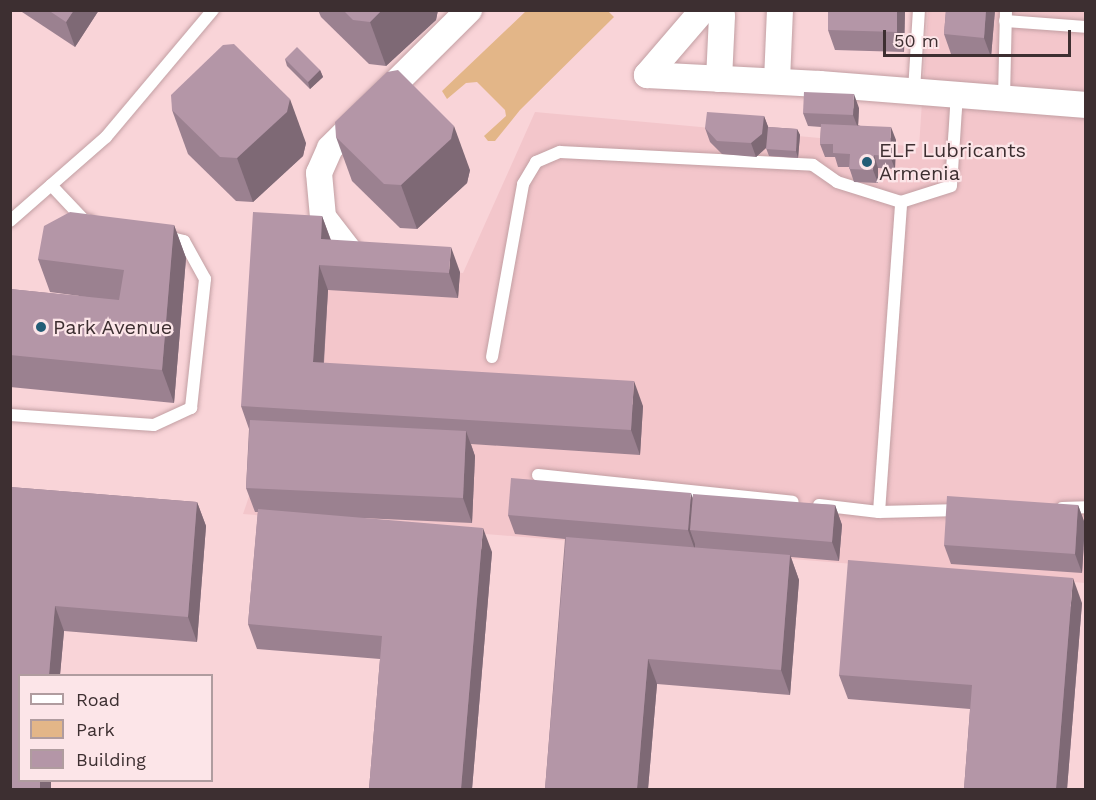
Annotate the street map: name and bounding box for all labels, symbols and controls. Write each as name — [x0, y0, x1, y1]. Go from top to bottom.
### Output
scale bar — [886, 18, 1074, 56]
text: 50 m — [894, 30, 939, 51]
place label: ELF Lubricants Armenia — [879, 138, 1027, 185]
marker: ELF Lubricants Armenia — [860, 155, 874, 169]
place label: Park Avenue — [53, 315, 174, 339]
marker: Park Avenue — [34, 320, 48, 334]
legend — [18, 674, 213, 782]
text: Road — [76, 689, 120, 710]
text: Park — [76, 719, 115, 740]
text: Building — [76, 749, 146, 770]

